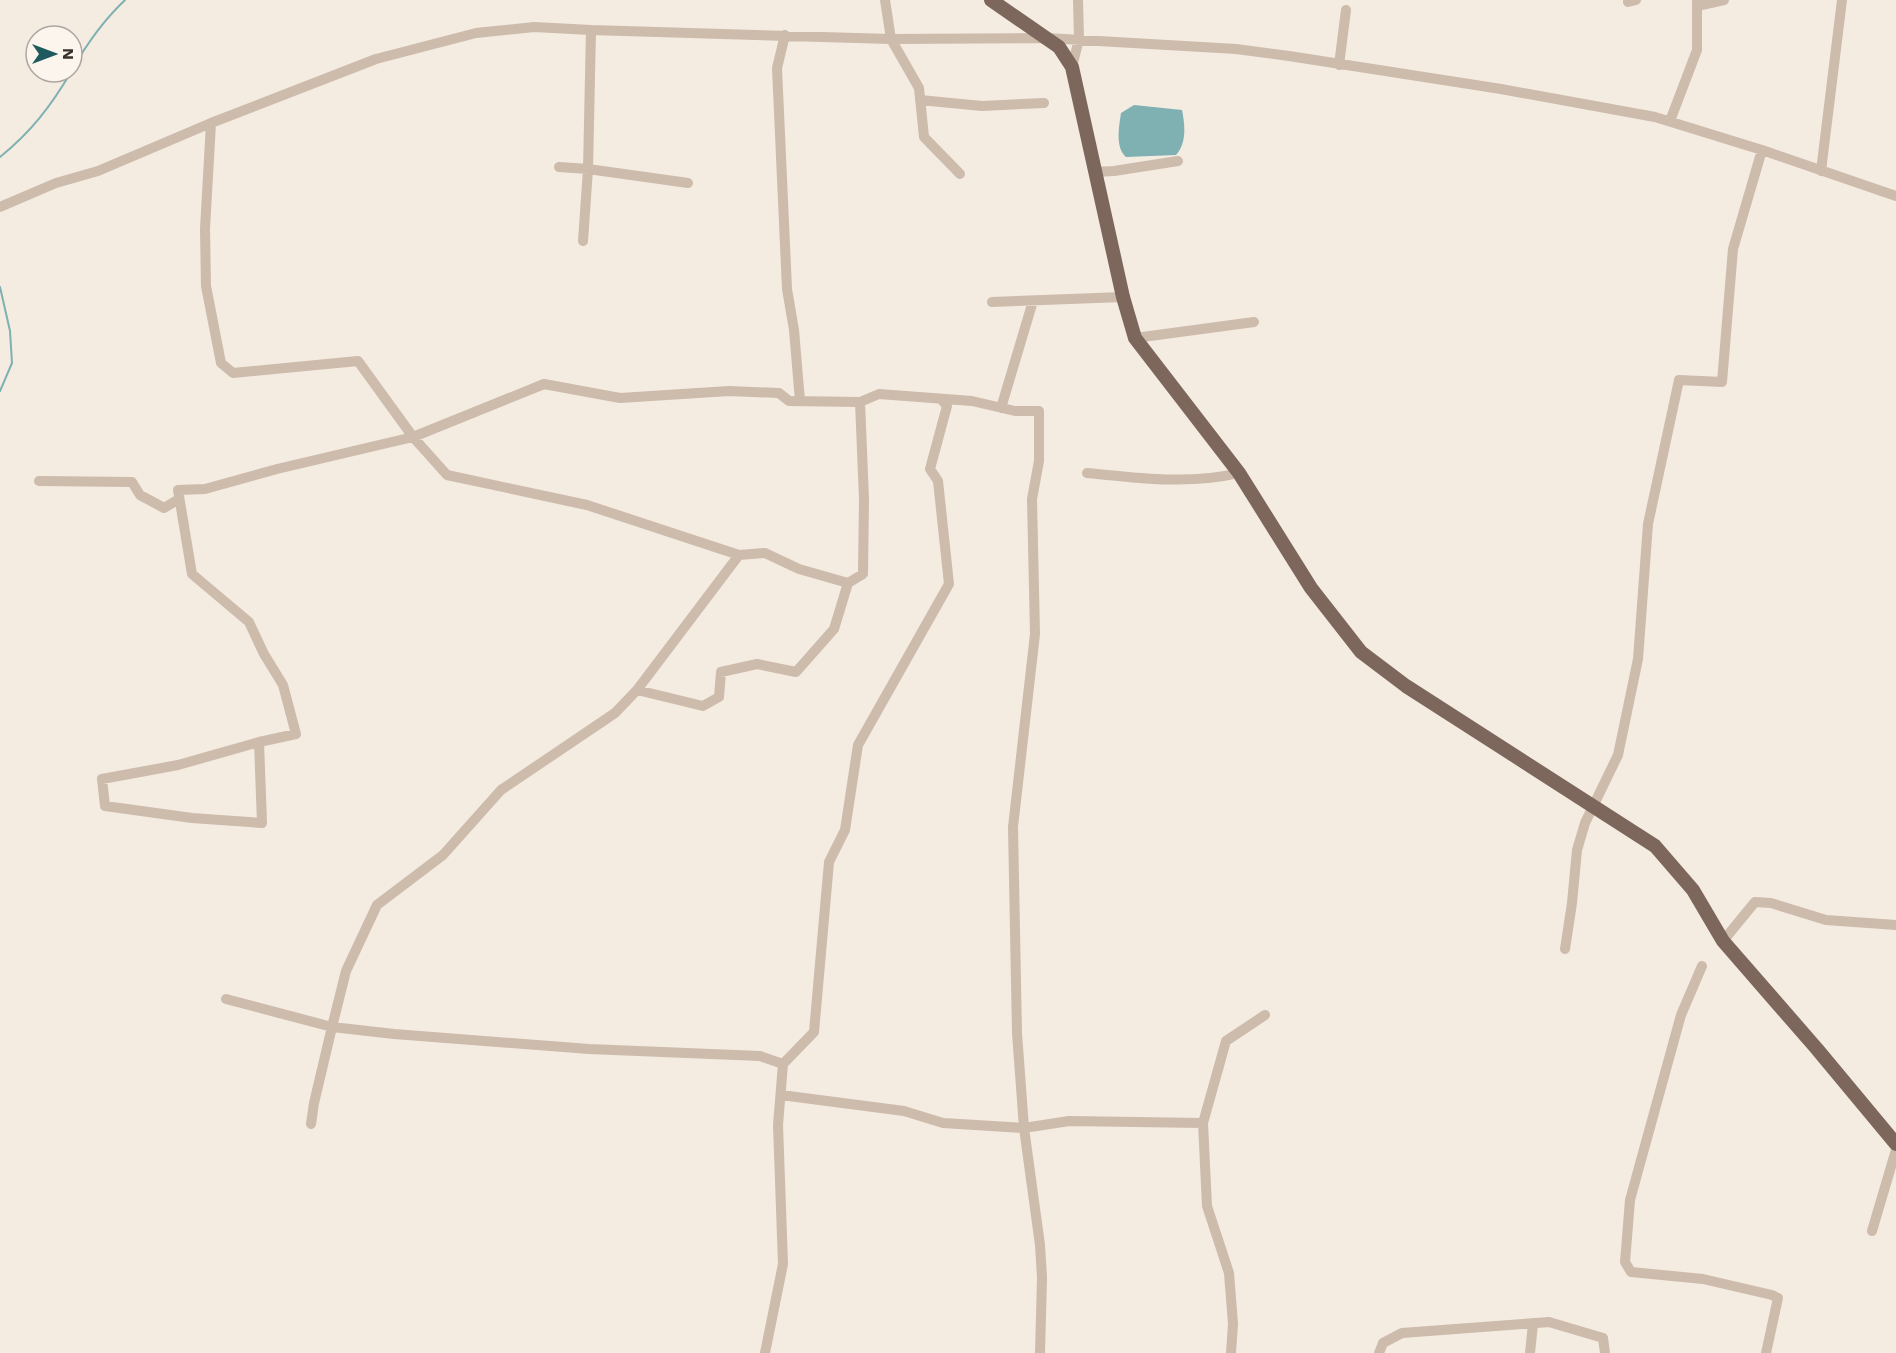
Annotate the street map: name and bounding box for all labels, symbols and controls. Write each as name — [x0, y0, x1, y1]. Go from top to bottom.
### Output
north arrow — [24, 24, 84, 84]
text: N — [59, 48, 78, 60]

